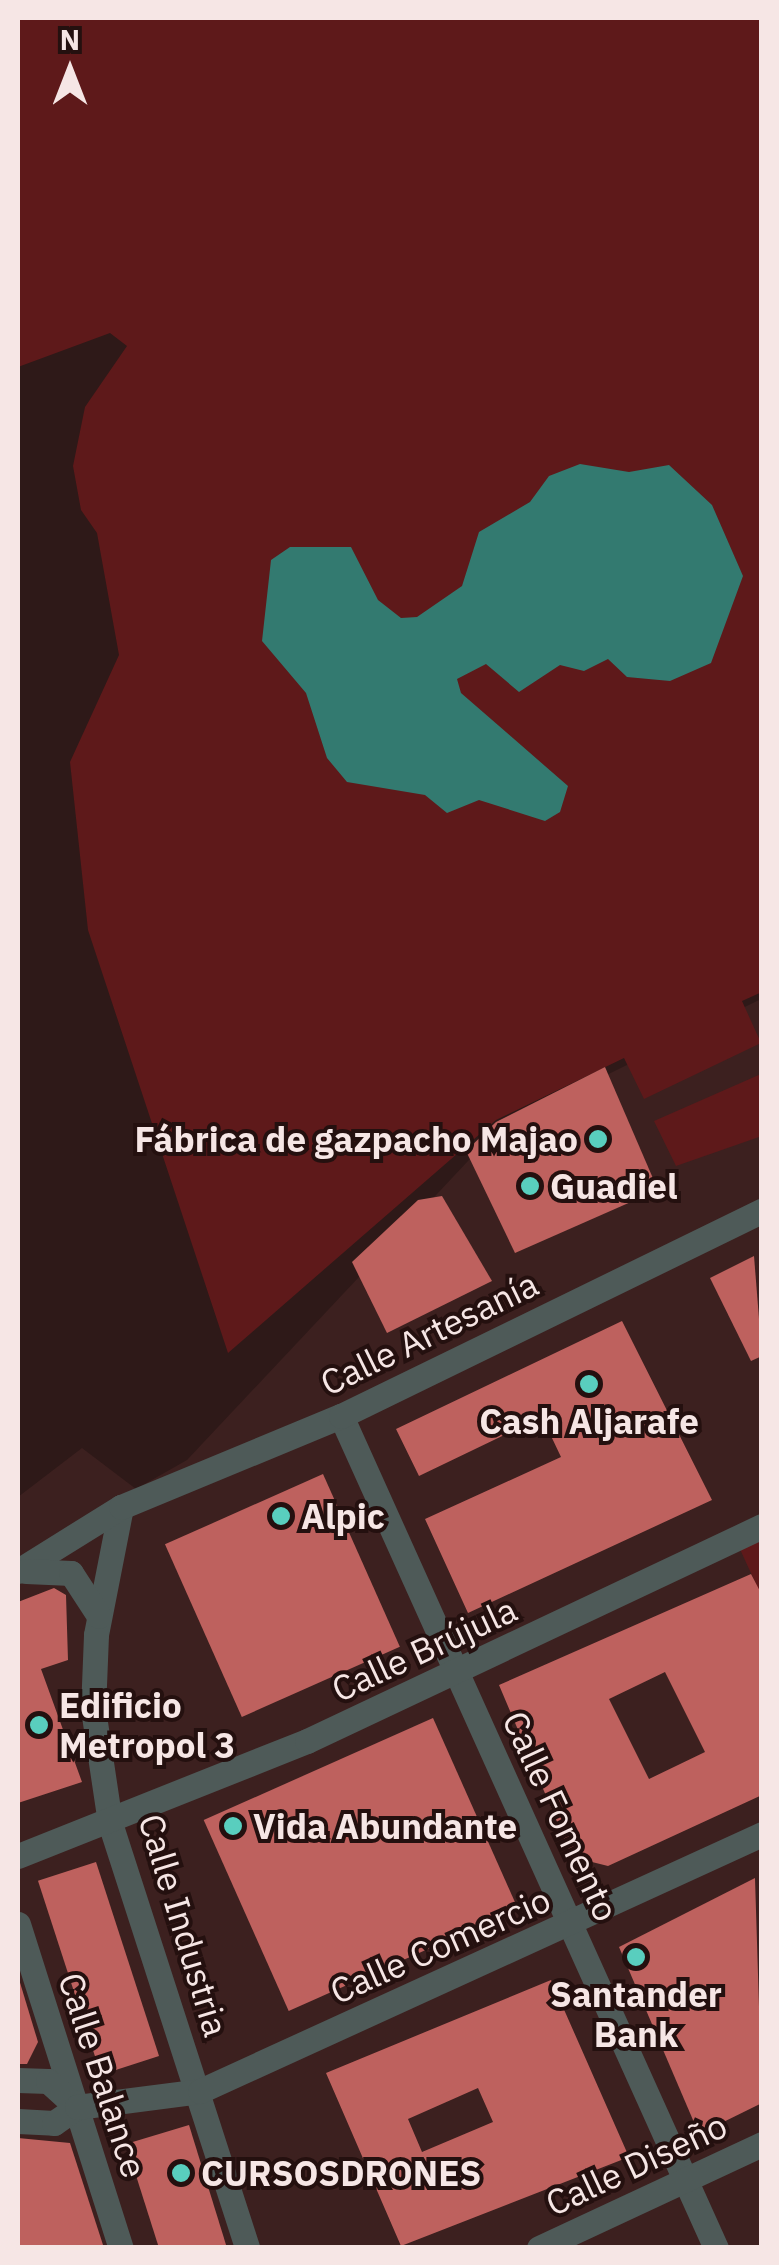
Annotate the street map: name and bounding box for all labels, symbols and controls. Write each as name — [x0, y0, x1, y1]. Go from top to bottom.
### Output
north arrow — [20, 20, 120, 120]
text: N — [60, 21, 80, 58]
place label: Fábrica de gazpacho Majao — [134, 1118, 578, 1160]
marker: Fábrica de gazpacho Majao — [587, 1128, 609, 1150]
place label: Guadiel — [550, 1165, 678, 1207]
marker: Guadiel — [519, 1175, 541, 1197]
street label: Calle Artesanía — [313, 1262, 545, 1404]
marker: Cash Aljarafe — [578, 1373, 600, 1395]
place label: Cash Aljarafe — [479, 1400, 699, 1442]
place label: Alpic — [301, 1495, 385, 1537]
marker: Alpic — [270, 1505, 292, 1527]
street label: Calle Brújula — [325, 1588, 523, 1710]
place label: Edificio Metropol 3 — [59, 1684, 235, 1766]
street label: Calle Fomento — [494, 1705, 628, 1927]
marker: Edificio Metropol 3 — [28, 1714, 50, 1736]
place label: Vida Abundante — [253, 1805, 517, 1847]
street label: Calle Industria — [130, 1809, 238, 2041]
marker: Vida Abundante — [222, 1815, 244, 1837]
street label: Calle Comercio — [323, 1878, 557, 2012]
marker: Santander Bank — [625, 1946, 647, 1968]
street label: Calle Balance — [50, 1967, 156, 2183]
place label: Santander Bank — [550, 1973, 722, 2055]
street label: Calle Diseño — [539, 2104, 733, 2224]
place label: CURSOSDRONES — [201, 2152, 481, 2194]
marker: CURSOSDRONES — [170, 2162, 192, 2184]

